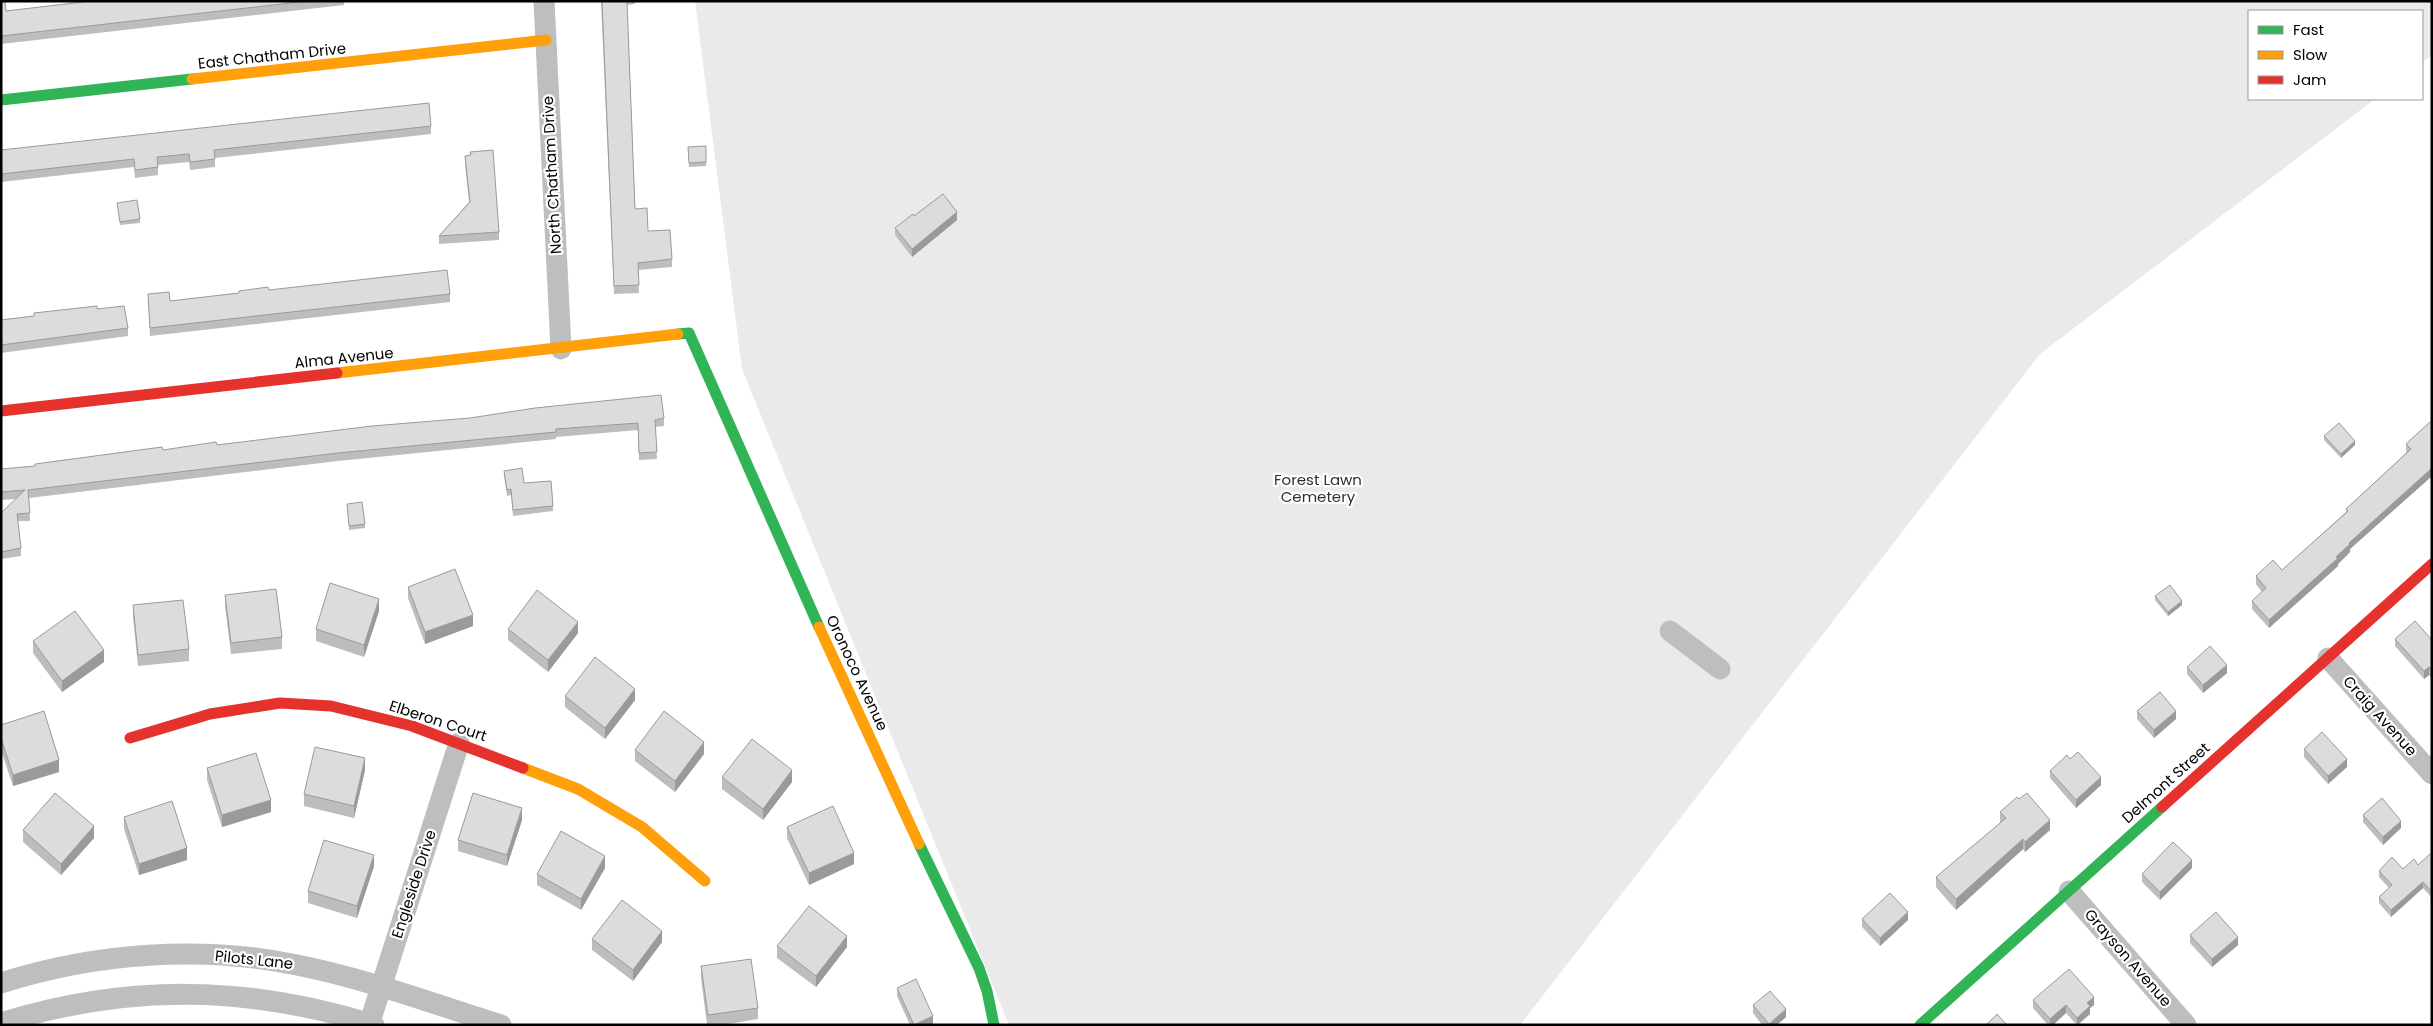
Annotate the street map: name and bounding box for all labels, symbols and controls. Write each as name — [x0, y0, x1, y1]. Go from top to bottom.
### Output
legend — [2248, 10, 2423, 100]
text: Fast — [2293, 19, 2324, 40]
street label: East Chatham Drive — [197, 37, 347, 74]
text: Slow — [2293, 44, 2328, 65]
text: Jam — [2293, 69, 2327, 90]
street label: North Chatham Drive — [537, 95, 566, 255]
street label: Alma Avenue — [293, 342, 395, 373]
park label: Forest Lawn Cemetery — [1274, 469, 1362, 507]
street label: Oronoco Avenue — [821, 612, 893, 734]
street label: Craig Avenue — [2339, 671, 2422, 760]
street label: Elberon Court — [387, 695, 490, 746]
street label: Delmont Street — [2117, 737, 2214, 828]
street label: Engleside Drive — [386, 827, 441, 941]
street label: Grayson Avenue — [2080, 904, 2177, 1011]
street label: Pilots Lane — [214, 945, 294, 974]

